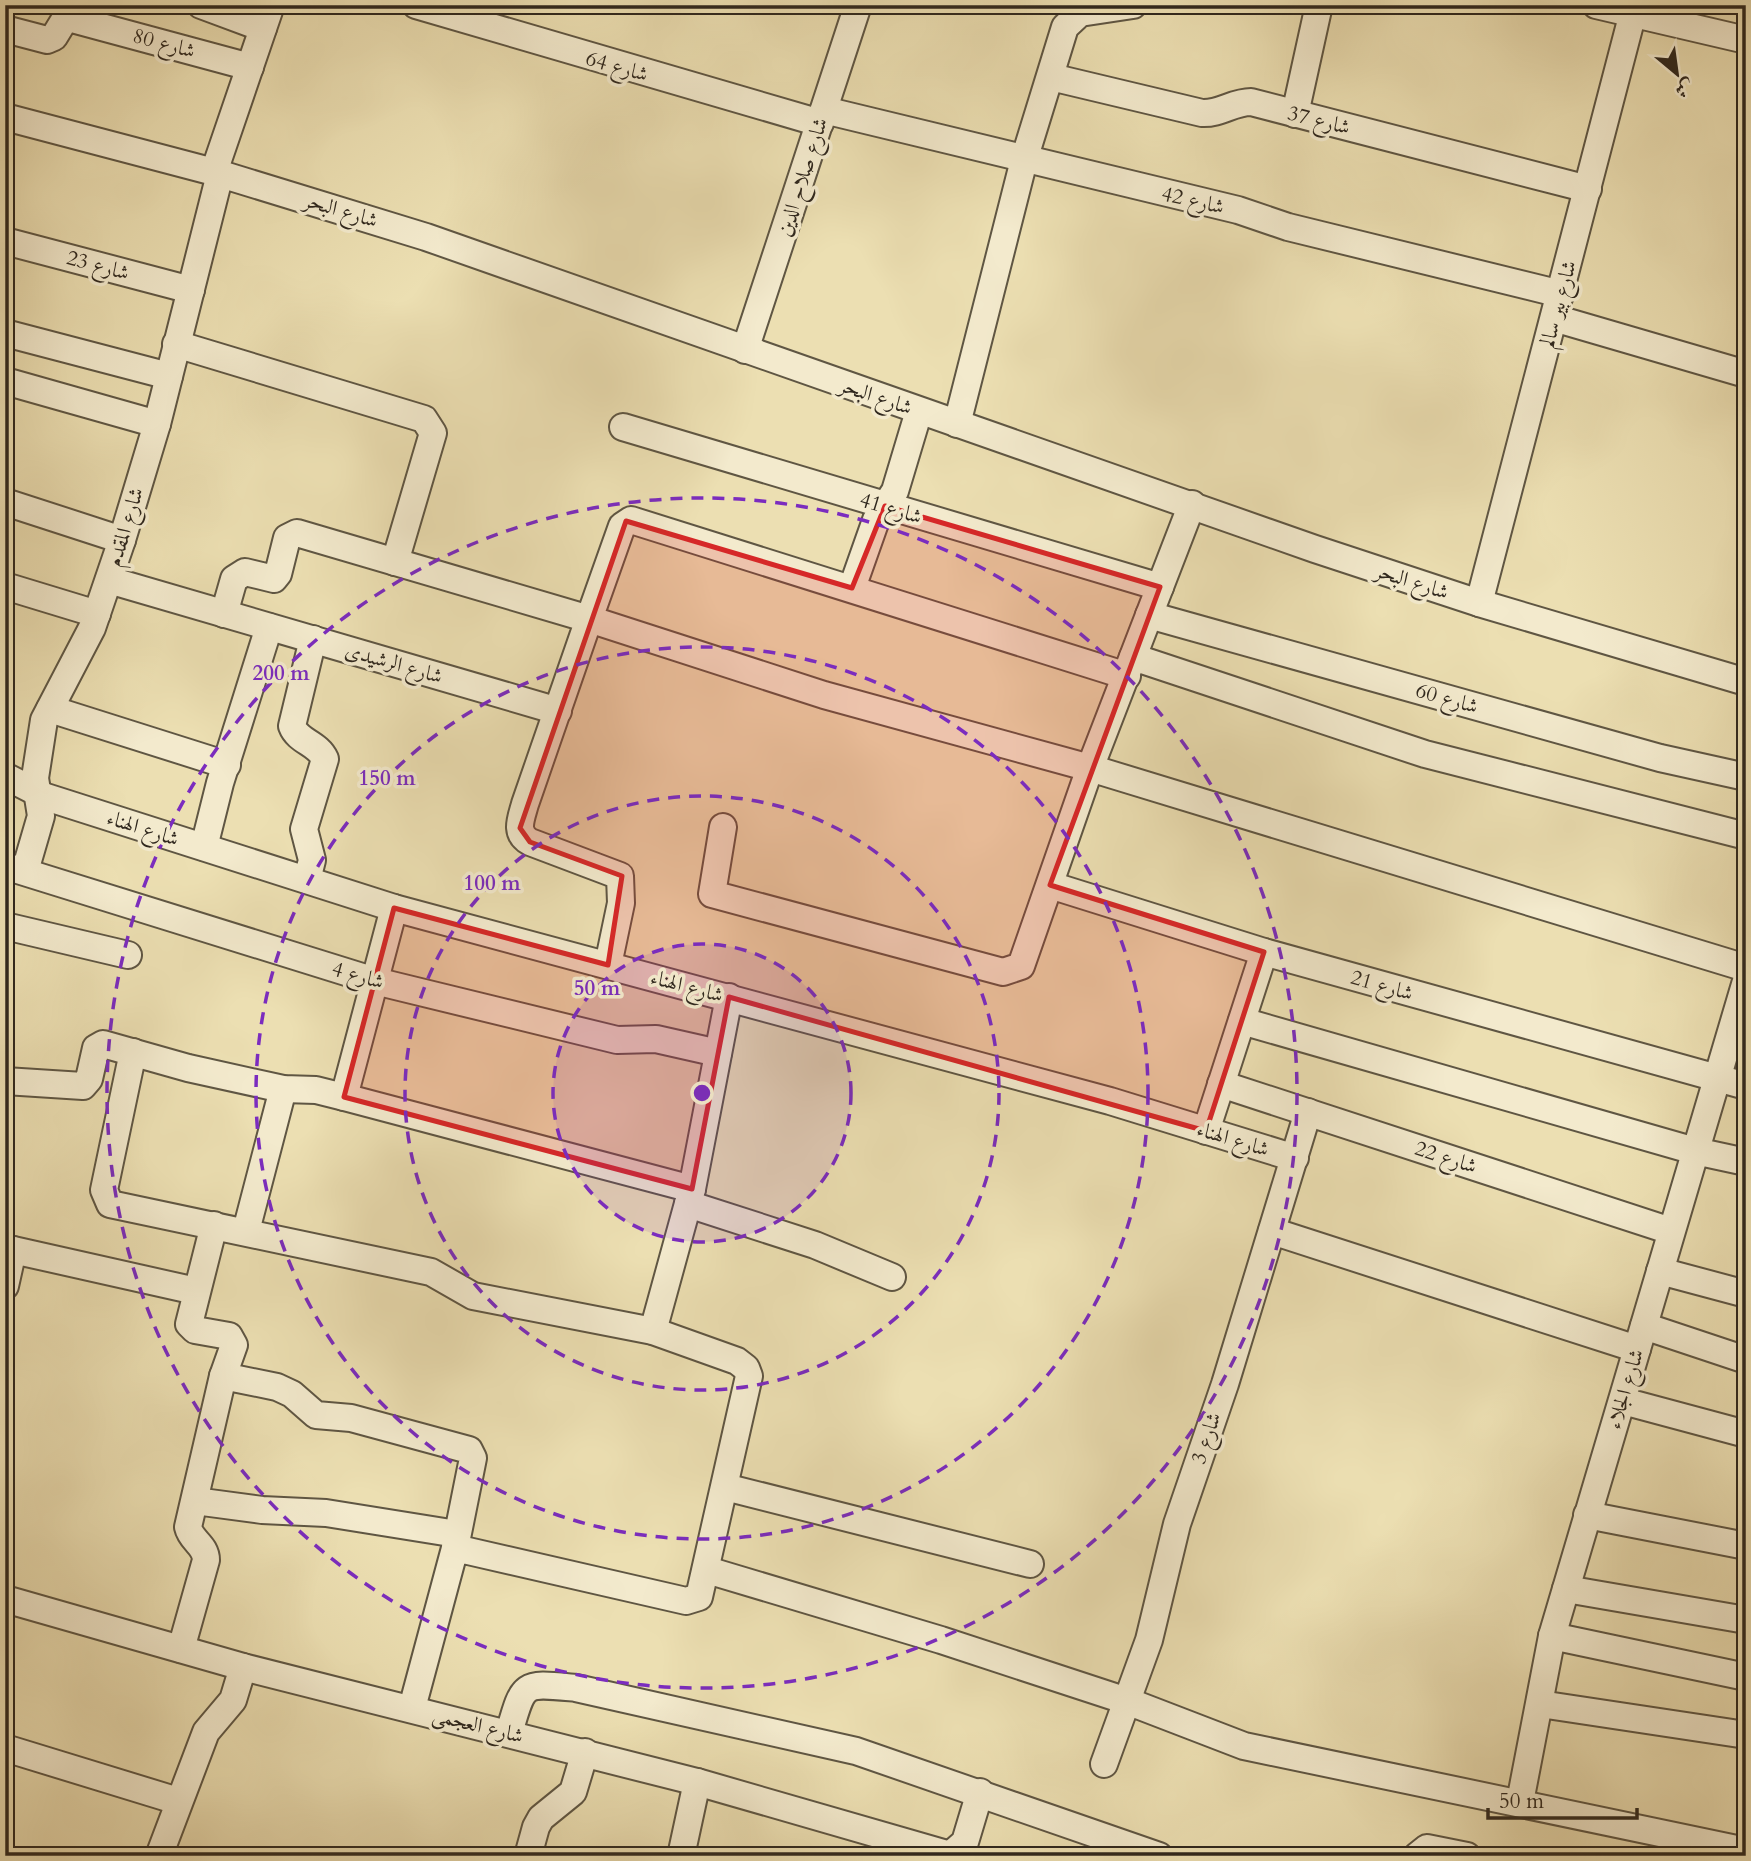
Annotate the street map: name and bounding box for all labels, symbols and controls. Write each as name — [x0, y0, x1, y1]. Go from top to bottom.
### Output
street label: شارع 80 — [129, 21, 198, 69]
north arrow — [1642, 38, 1712, 108]
street label: شارع 64 — [581, 44, 651, 92]
text: ش — [1670, 72, 1699, 104]
street label: شارع 37 — [1284, 99, 1353, 145]
street label: شارع صلاح الدين — [770, 114, 839, 242]
street label: شارع 42 — [1158, 179, 1227, 225]
street label: شارع البحر — [298, 185, 381, 238]
street label: شارع 23 — [63, 243, 132, 291]
street label: شارع بير سالم — [1533, 257, 1587, 352]
street label: شارع البحر — [833, 370, 916, 425]
street label: شارع المقدم — [100, 484, 154, 571]
street label: شارع 41 — [855, 485, 926, 535]
street label: شارع البحر — [1369, 555, 1452, 610]
street label: شارع الرشيدى — [341, 636, 446, 694]
text: 200 m — [252, 659, 310, 688]
street label: شارع 60 — [1411, 676, 1481, 724]
text: 150 m — [358, 764, 416, 793]
street label: شارع الهناء — [102, 803, 183, 857]
text: 100 m — [463, 869, 521, 898]
street label: شارع 4 — [328, 954, 387, 1000]
street label: شارع الهناء — [646, 963, 727, 1013]
street label: شارع 21 — [1346, 963, 1416, 1011]
text: 50 m — [574, 974, 621, 1003]
centre of rings — [690, 1081, 714, 1105]
street label: شارع الهناء — [1192, 1115, 1273, 1167]
street label: شارع 22 — [1410, 1134, 1481, 1184]
street label: شارع الجلاء — [1600, 1345, 1654, 1434]
street label: شارع 3 — [1184, 1408, 1232, 1469]
street label: شارع العجمى — [429, 1700, 526, 1754]
scale bar — [1488, 1777, 1637, 1821]
text: 50 m — [1499, 1787, 1544, 1816]

